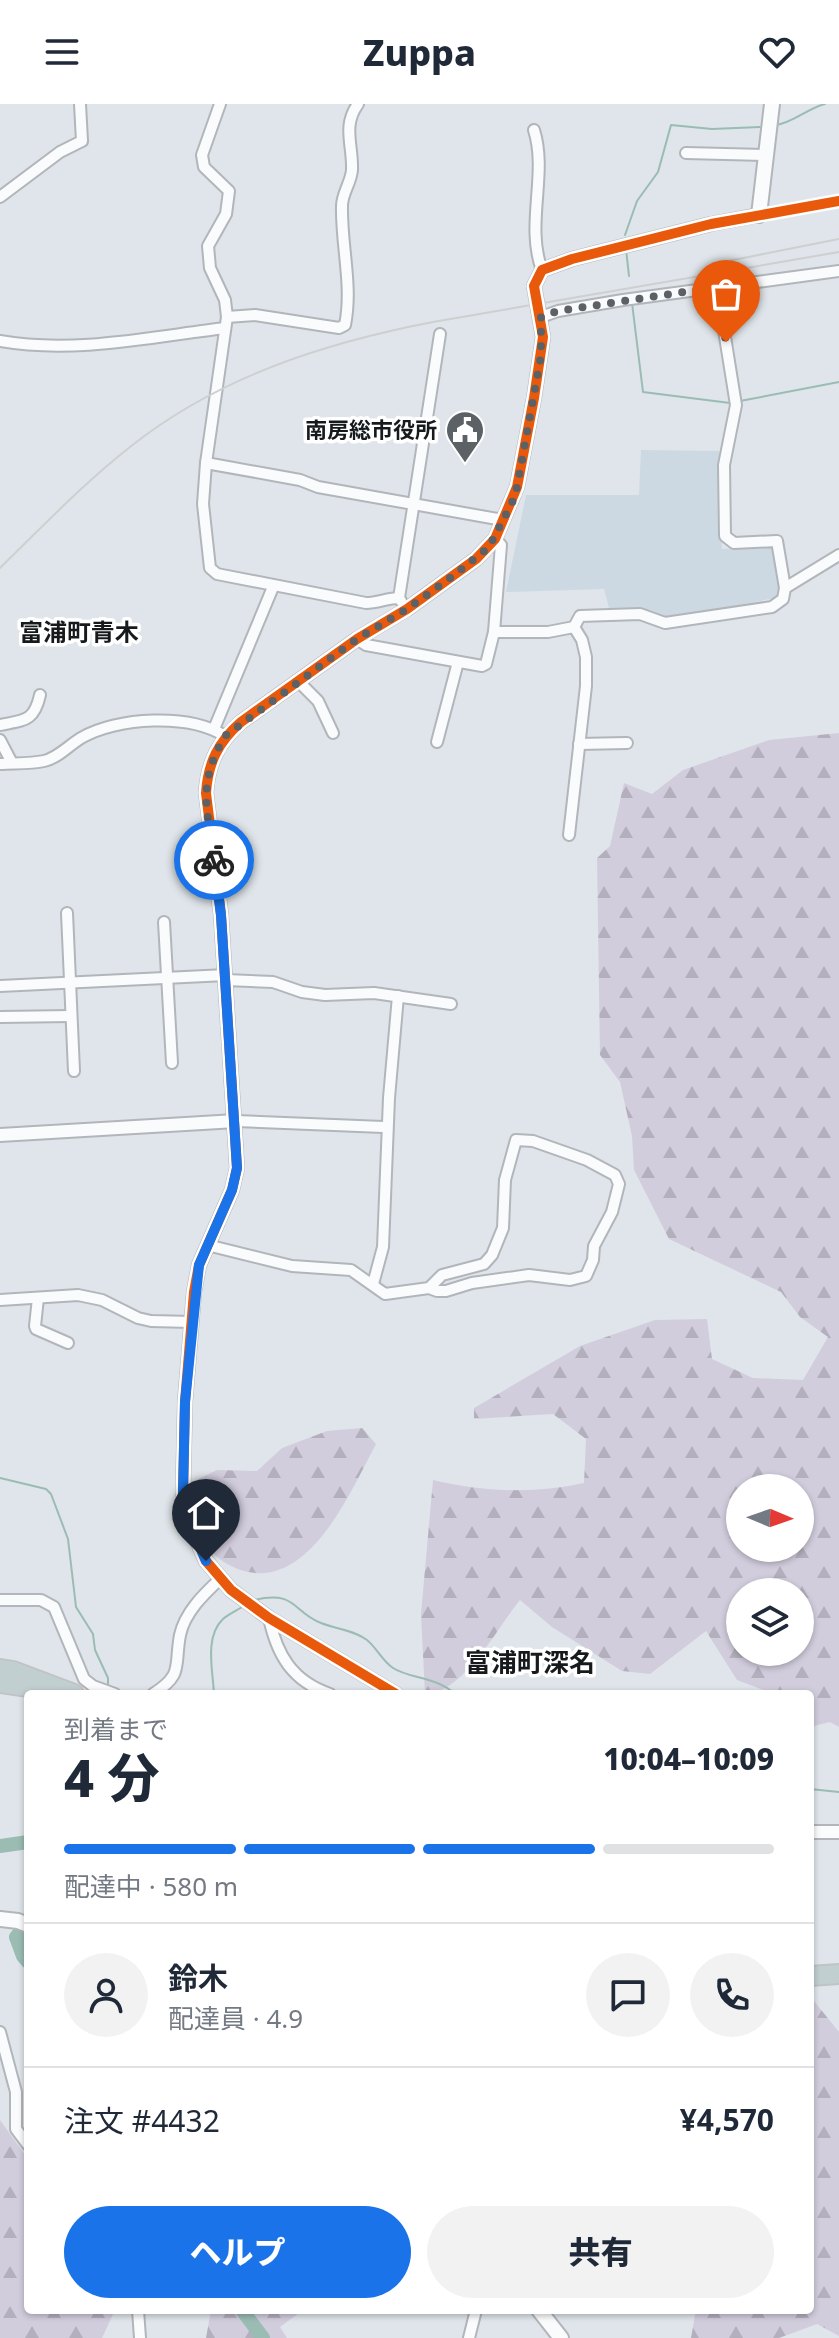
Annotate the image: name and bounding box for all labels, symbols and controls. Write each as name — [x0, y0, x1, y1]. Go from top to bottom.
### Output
text: Zuppa — [363, 28, 476, 77]
icon: menu — [40, 30, 84, 74]
icon: heart — [755, 30, 799, 74]
pin — [692, 260, 760, 342]
icon: bag — [704, 272, 748, 316]
public building icon: 南房総市役所 — [444, 409, 486, 464]
place label: 南房総市役所 — [305, 414, 437, 444]
district label: 富浦町青木 — [19, 615, 139, 648]
courier — [174, 820, 254, 900]
icon: bike — [192, 838, 236, 882]
north arrow — [726, 1474, 814, 1562]
map controls — [726, 1474, 814, 1666]
pin — [172, 1479, 240, 1561]
icon: home — [184, 1491, 228, 1535]
button: layers — [726, 1578, 814, 1666]
district label: 富浦町深名 — [465, 1644, 595, 1680]
text: 到着まで — [64, 1711, 168, 1747]
text: 10:04–10:09 — [603, 1738, 774, 1779]
text: 4 分 — [64, 1741, 160, 1812]
text: 配達中 · 580 m — [64, 1868, 238, 1904]
button: person — [64, 1953, 148, 2037]
button: chat — [586, 1953, 670, 2037]
button: phone — [690, 1953, 774, 2037]
text: 鈴木 — [168, 1957, 228, 1998]
text: 配達員 · 4.9 — [168, 2000, 303, 2036]
text: ¥4,570 — [680, 2099, 774, 2140]
text: 注文 #4432 — [64, 2100, 220, 2141]
button: ヘルプ — [64, 2206, 411, 2298]
button: 共有 — [427, 2206, 774, 2298]

